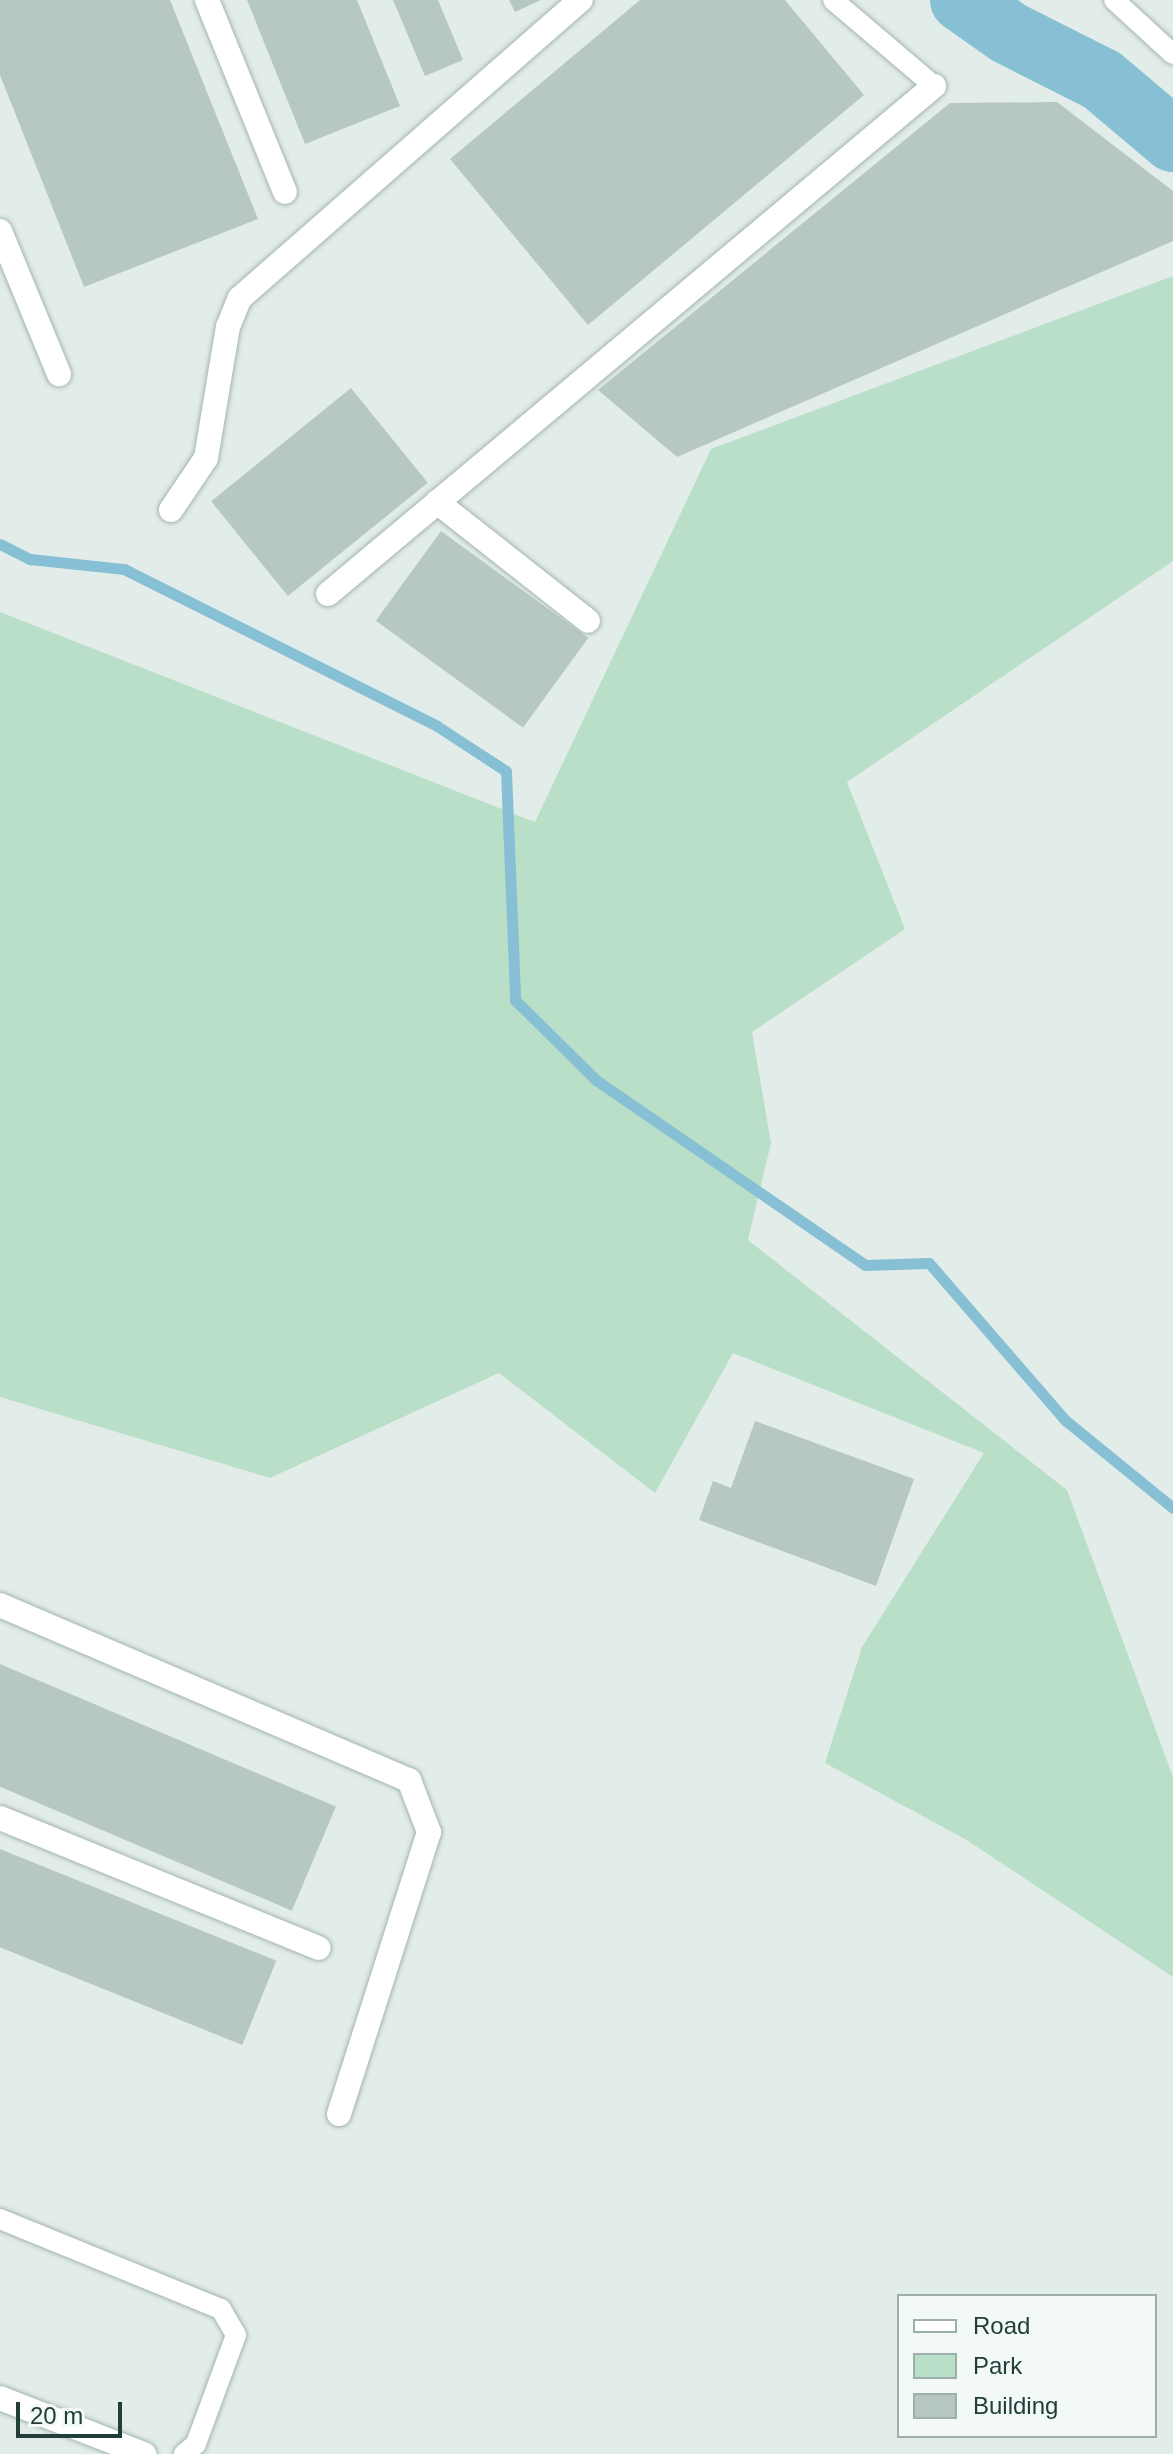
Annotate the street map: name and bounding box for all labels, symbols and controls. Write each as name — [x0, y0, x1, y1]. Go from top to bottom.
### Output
legend — [897, 2294, 1157, 2438]
text: Road — [973, 2312, 1030, 2339]
text: Park — [973, 2352, 1022, 2379]
scale bar — [20, 2386, 126, 2436]
text: Building — [973, 2392, 1058, 2419]
text: 20 m — [30, 2402, 83, 2429]

